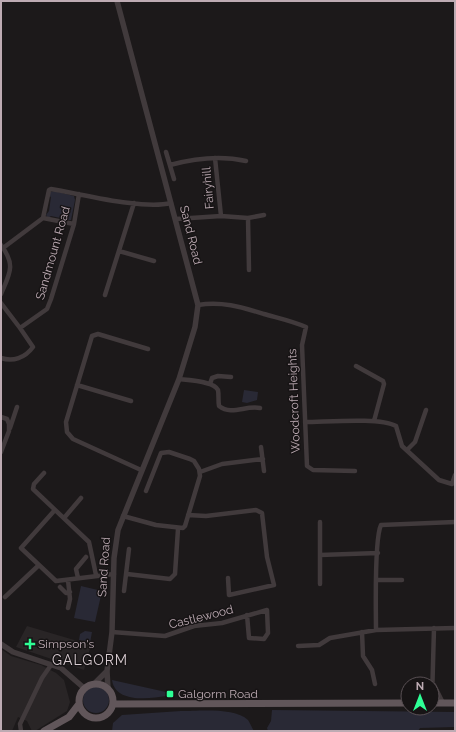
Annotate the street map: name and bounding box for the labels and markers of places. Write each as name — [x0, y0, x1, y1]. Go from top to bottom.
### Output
place label: Simpson's — [38, 637, 94, 651]
marker: Simpson's — [25, 639, 35, 649]
place label: Galgorm Road — [178, 687, 258, 701]
marker: Galgorm Road — [165, 689, 175, 699]

